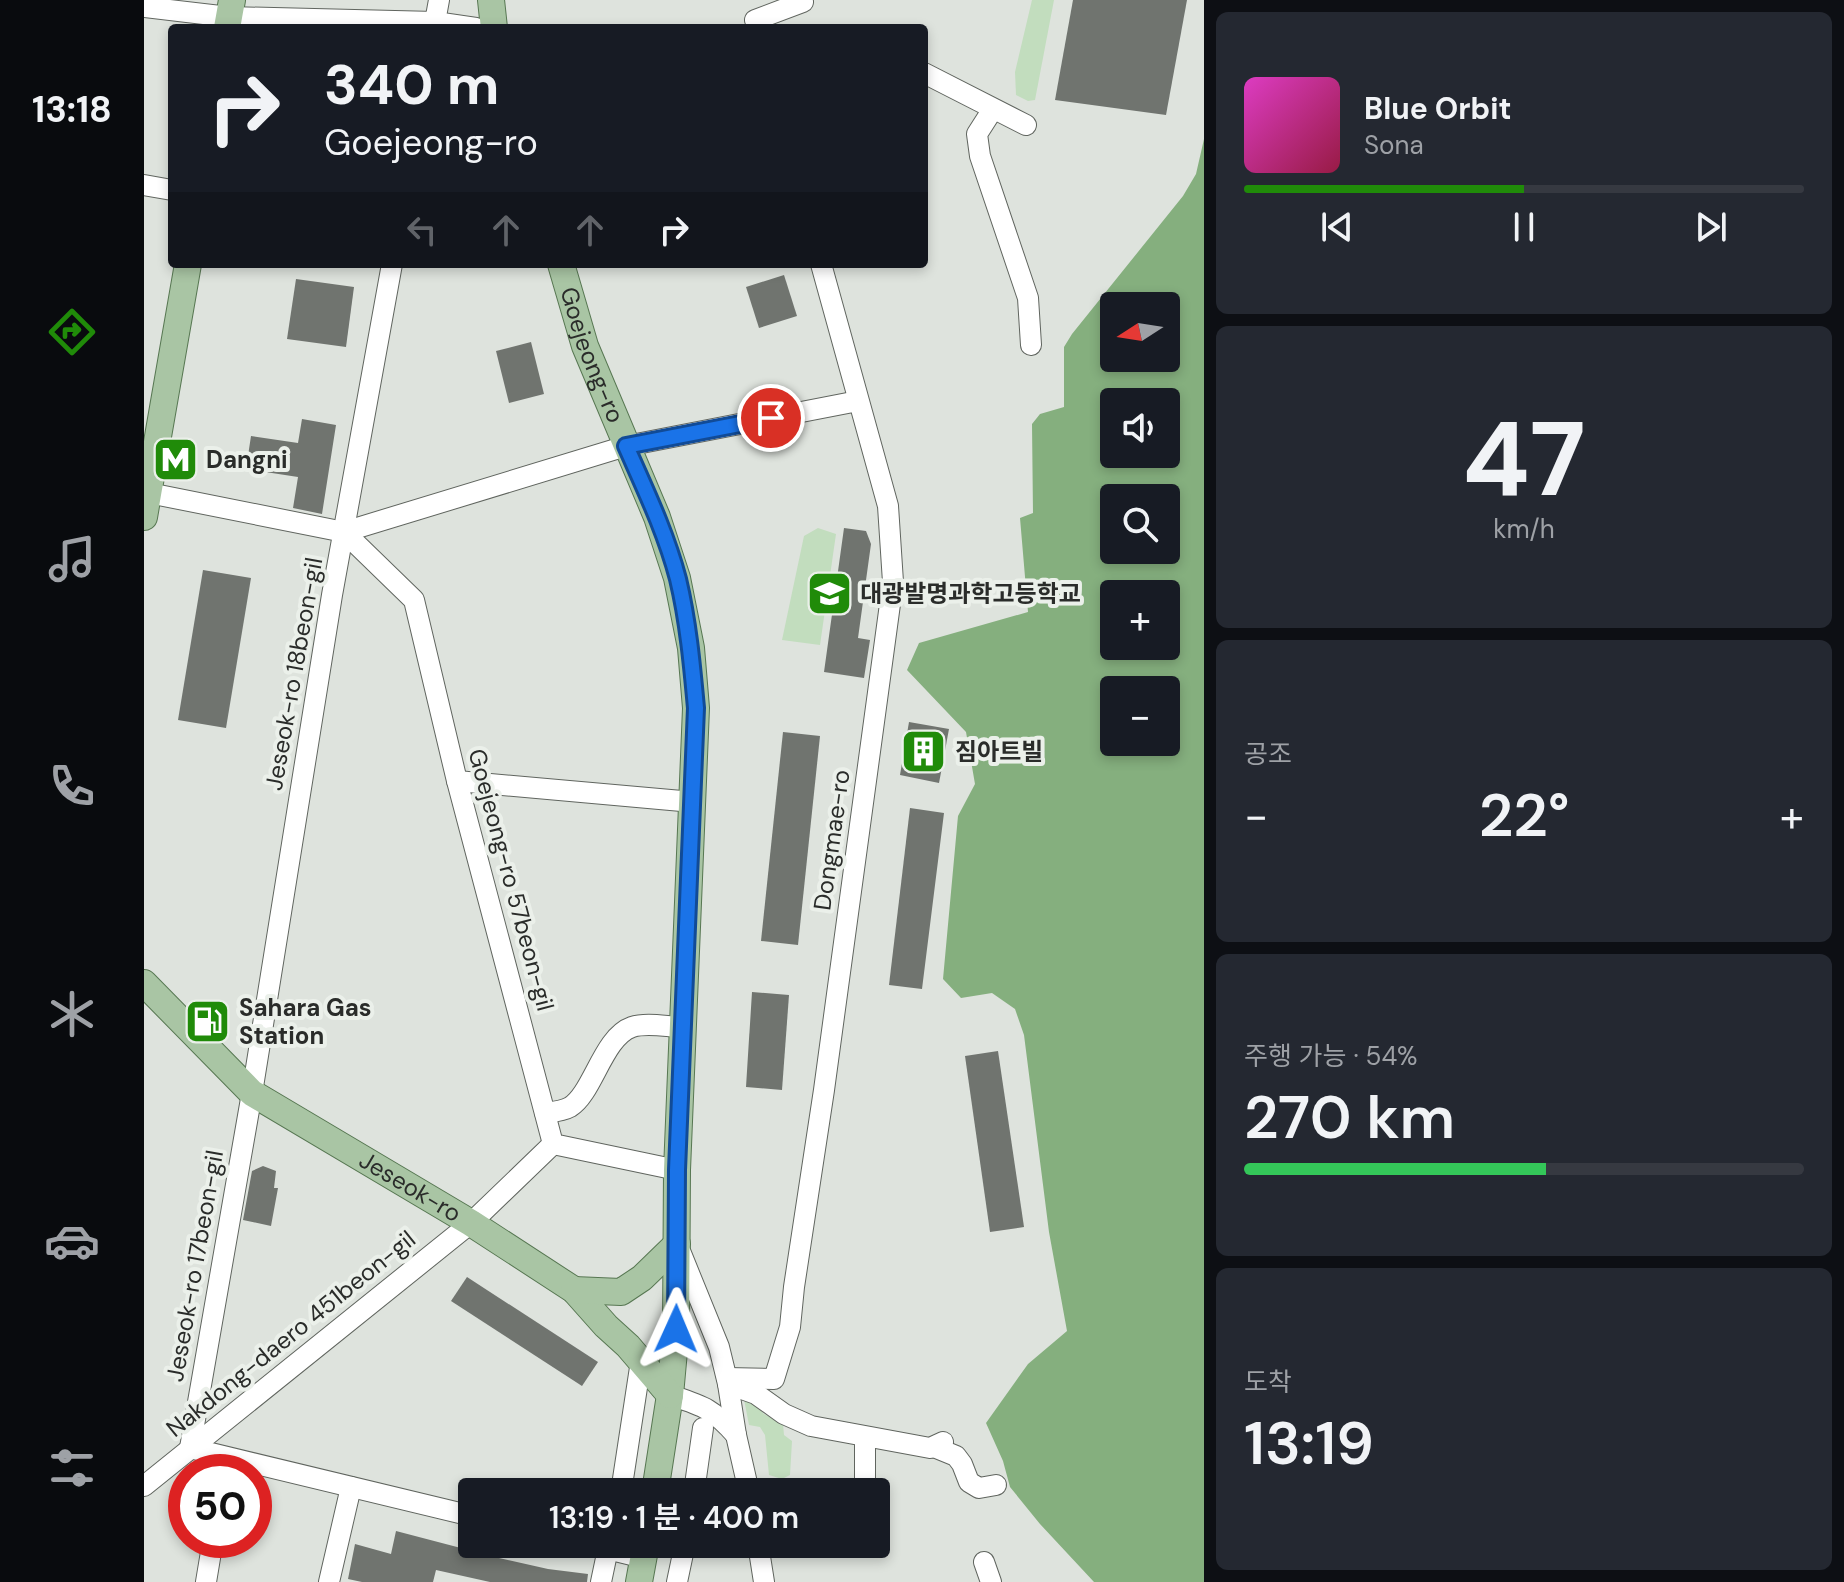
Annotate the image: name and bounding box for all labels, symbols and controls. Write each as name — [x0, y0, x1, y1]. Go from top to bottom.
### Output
text: 340 m — [324, 48, 499, 121]
icon: right — [192, 56, 296, 160]
text: 13:18 — [32, 86, 112, 133]
text: Blue Orbit — [1364, 89, 1511, 128]
text: Goejeong-ro — [324, 119, 538, 166]
text: Sona — [1364, 128, 1424, 162]
icon: previous — [1315, 205, 1359, 249]
icon: pause — [1502, 205, 1546, 249]
icon: next — [1689, 205, 1733, 249]
icon: left — [400, 208, 444, 252]
icon: ahead — [484, 208, 528, 252]
icon: ahead — [568, 208, 612, 252]
icon: right — [652, 208, 696, 252]
street label: Goejeong-ro — [554, 283, 632, 427]
north arrow — [1100, 292, 1180, 372]
map controls — [1100, 292, 1180, 756]
icon: directions — [44, 304, 100, 360]
pin — [737, 384, 805, 452]
button: sound — [1100, 388, 1180, 468]
text: 47 — [1462, 392, 1586, 527]
icon: arrive — [749, 396, 793, 440]
metro station icon: Dangni — [151, 436, 199, 484]
place label: Dangni — [206, 444, 288, 475]
button: search — [1100, 484, 1180, 564]
text: km/h — [1493, 512, 1555, 546]
icon: music — [44, 531, 100, 587]
street label: Jeseok-ro 18beon-gil — [258, 555, 329, 793]
school or university icon: 대광발명과학고등학교 — [805, 570, 853, 618]
place label: 대광발명과학고등학교 — [860, 578, 1081, 609]
button: + — [1100, 580, 1180, 660]
button: − — [1100, 676, 1180, 756]
building icon: 짐아트빌 — [900, 728, 948, 776]
place label: 짐아트빌 — [955, 736, 1043, 767]
text: 공조 — [1244, 737, 1292, 771]
street label: Goejeong-ro 57beon-gil — [462, 745, 561, 1014]
icon: phone — [44, 758, 100, 814]
street label: Dongmae-ro — [806, 768, 857, 912]
text: 22° — [1479, 776, 1569, 855]
text: − — [1244, 787, 1268, 845]
text: + — [1780, 787, 1804, 845]
icon: climate — [44, 986, 100, 1042]
place label: Sahara Gas Station — [239, 992, 371, 1051]
fuel station icon: Sahara Gas Station — [184, 998, 232, 1046]
text: 주행 가능 · 54% — [1244, 1039, 1418, 1073]
text: 270 km — [1244, 1078, 1455, 1157]
street label: Jeseok-ro — [354, 1144, 467, 1229]
street label: Jeseok-ro 17beon-gil — [159, 1148, 230, 1384]
icon: car — [44, 1213, 100, 1269]
street label: Nakdong-daero 451beon-gil — [160, 1223, 422, 1444]
position arrow — [634, 1287, 718, 1371]
text: 도착 — [1244, 1365, 1292, 1399]
text: 13:19 — [1244, 1404, 1374, 1483]
icon: filters — [44, 1440, 100, 1496]
speed limit sign: 50 — [168, 1454, 272, 1558]
text: 13:19 · 1 분 · 400 m — [549, 1498, 799, 1537]

